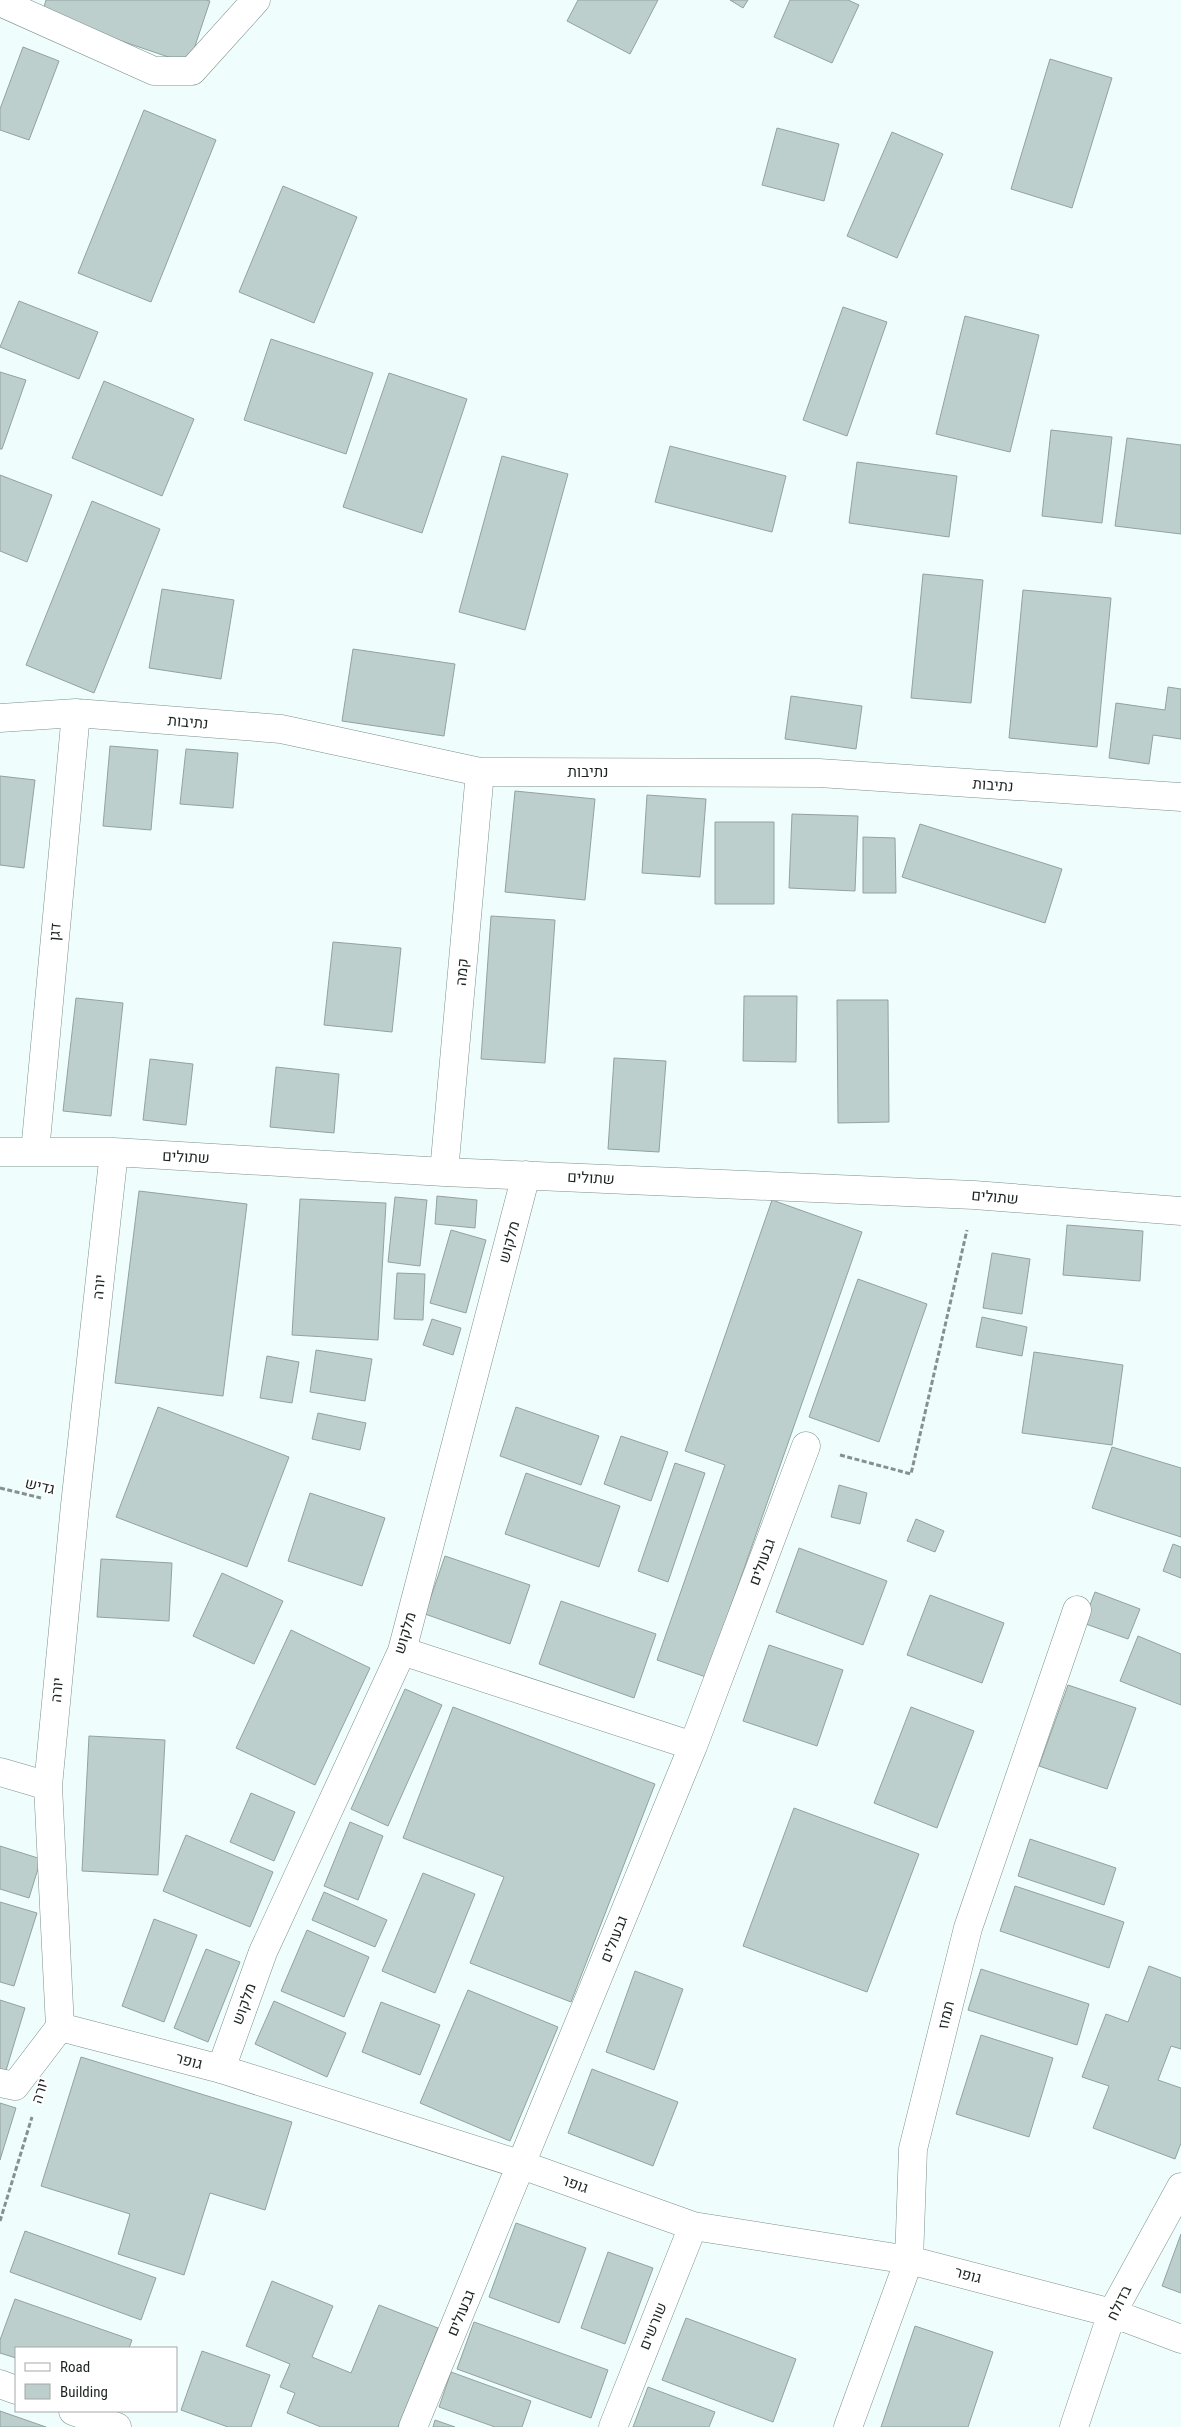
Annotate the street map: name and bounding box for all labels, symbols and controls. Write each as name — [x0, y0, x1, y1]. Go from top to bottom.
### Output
street label: נתיבות — [167, 711, 209, 733]
street label: נתיבות — [567, 763, 609, 781]
street label: נתיבות — [972, 775, 1014, 795]
street label: דגן — [45, 922, 65, 942]
street label: קמה — [452, 957, 472, 987]
street label: שתולים — [162, 1147, 210, 1167]
street label: שתולים — [567, 1168, 615, 1188]
street label: שתולים — [971, 1186, 1019, 1208]
street label: מלקוש — [495, 1219, 523, 1265]
street label: יורה — [89, 1274, 109, 1300]
street label: גדיש — [23, 1474, 57, 1498]
street label: גבעולים — [745, 1536, 779, 1588]
street label: מלקוש — [390, 1610, 420, 1656]
street label: יורה — [47, 1677, 67, 1703]
street label: גבעולים — [597, 1913, 632, 1965]
street label: מלקוש — [228, 1981, 260, 2027]
street label: תמוז — [934, 1999, 958, 2031]
street label: גופר — [174, 2049, 205, 2073]
street label: יורה — [28, 2076, 52, 2106]
street label: גופר — [559, 2171, 591, 2197]
street label: גופר — [953, 2263, 984, 2287]
street label: בדולח — [1103, 2282, 1135, 2324]
street label: גבעולים — [443, 2287, 479, 2339]
street label: שורשים — [635, 2300, 671, 2352]
legend — [15, 2347, 178, 2412]
text: Road — [60, 2358, 90, 2376]
text: Building — [60, 2383, 108, 2401]

